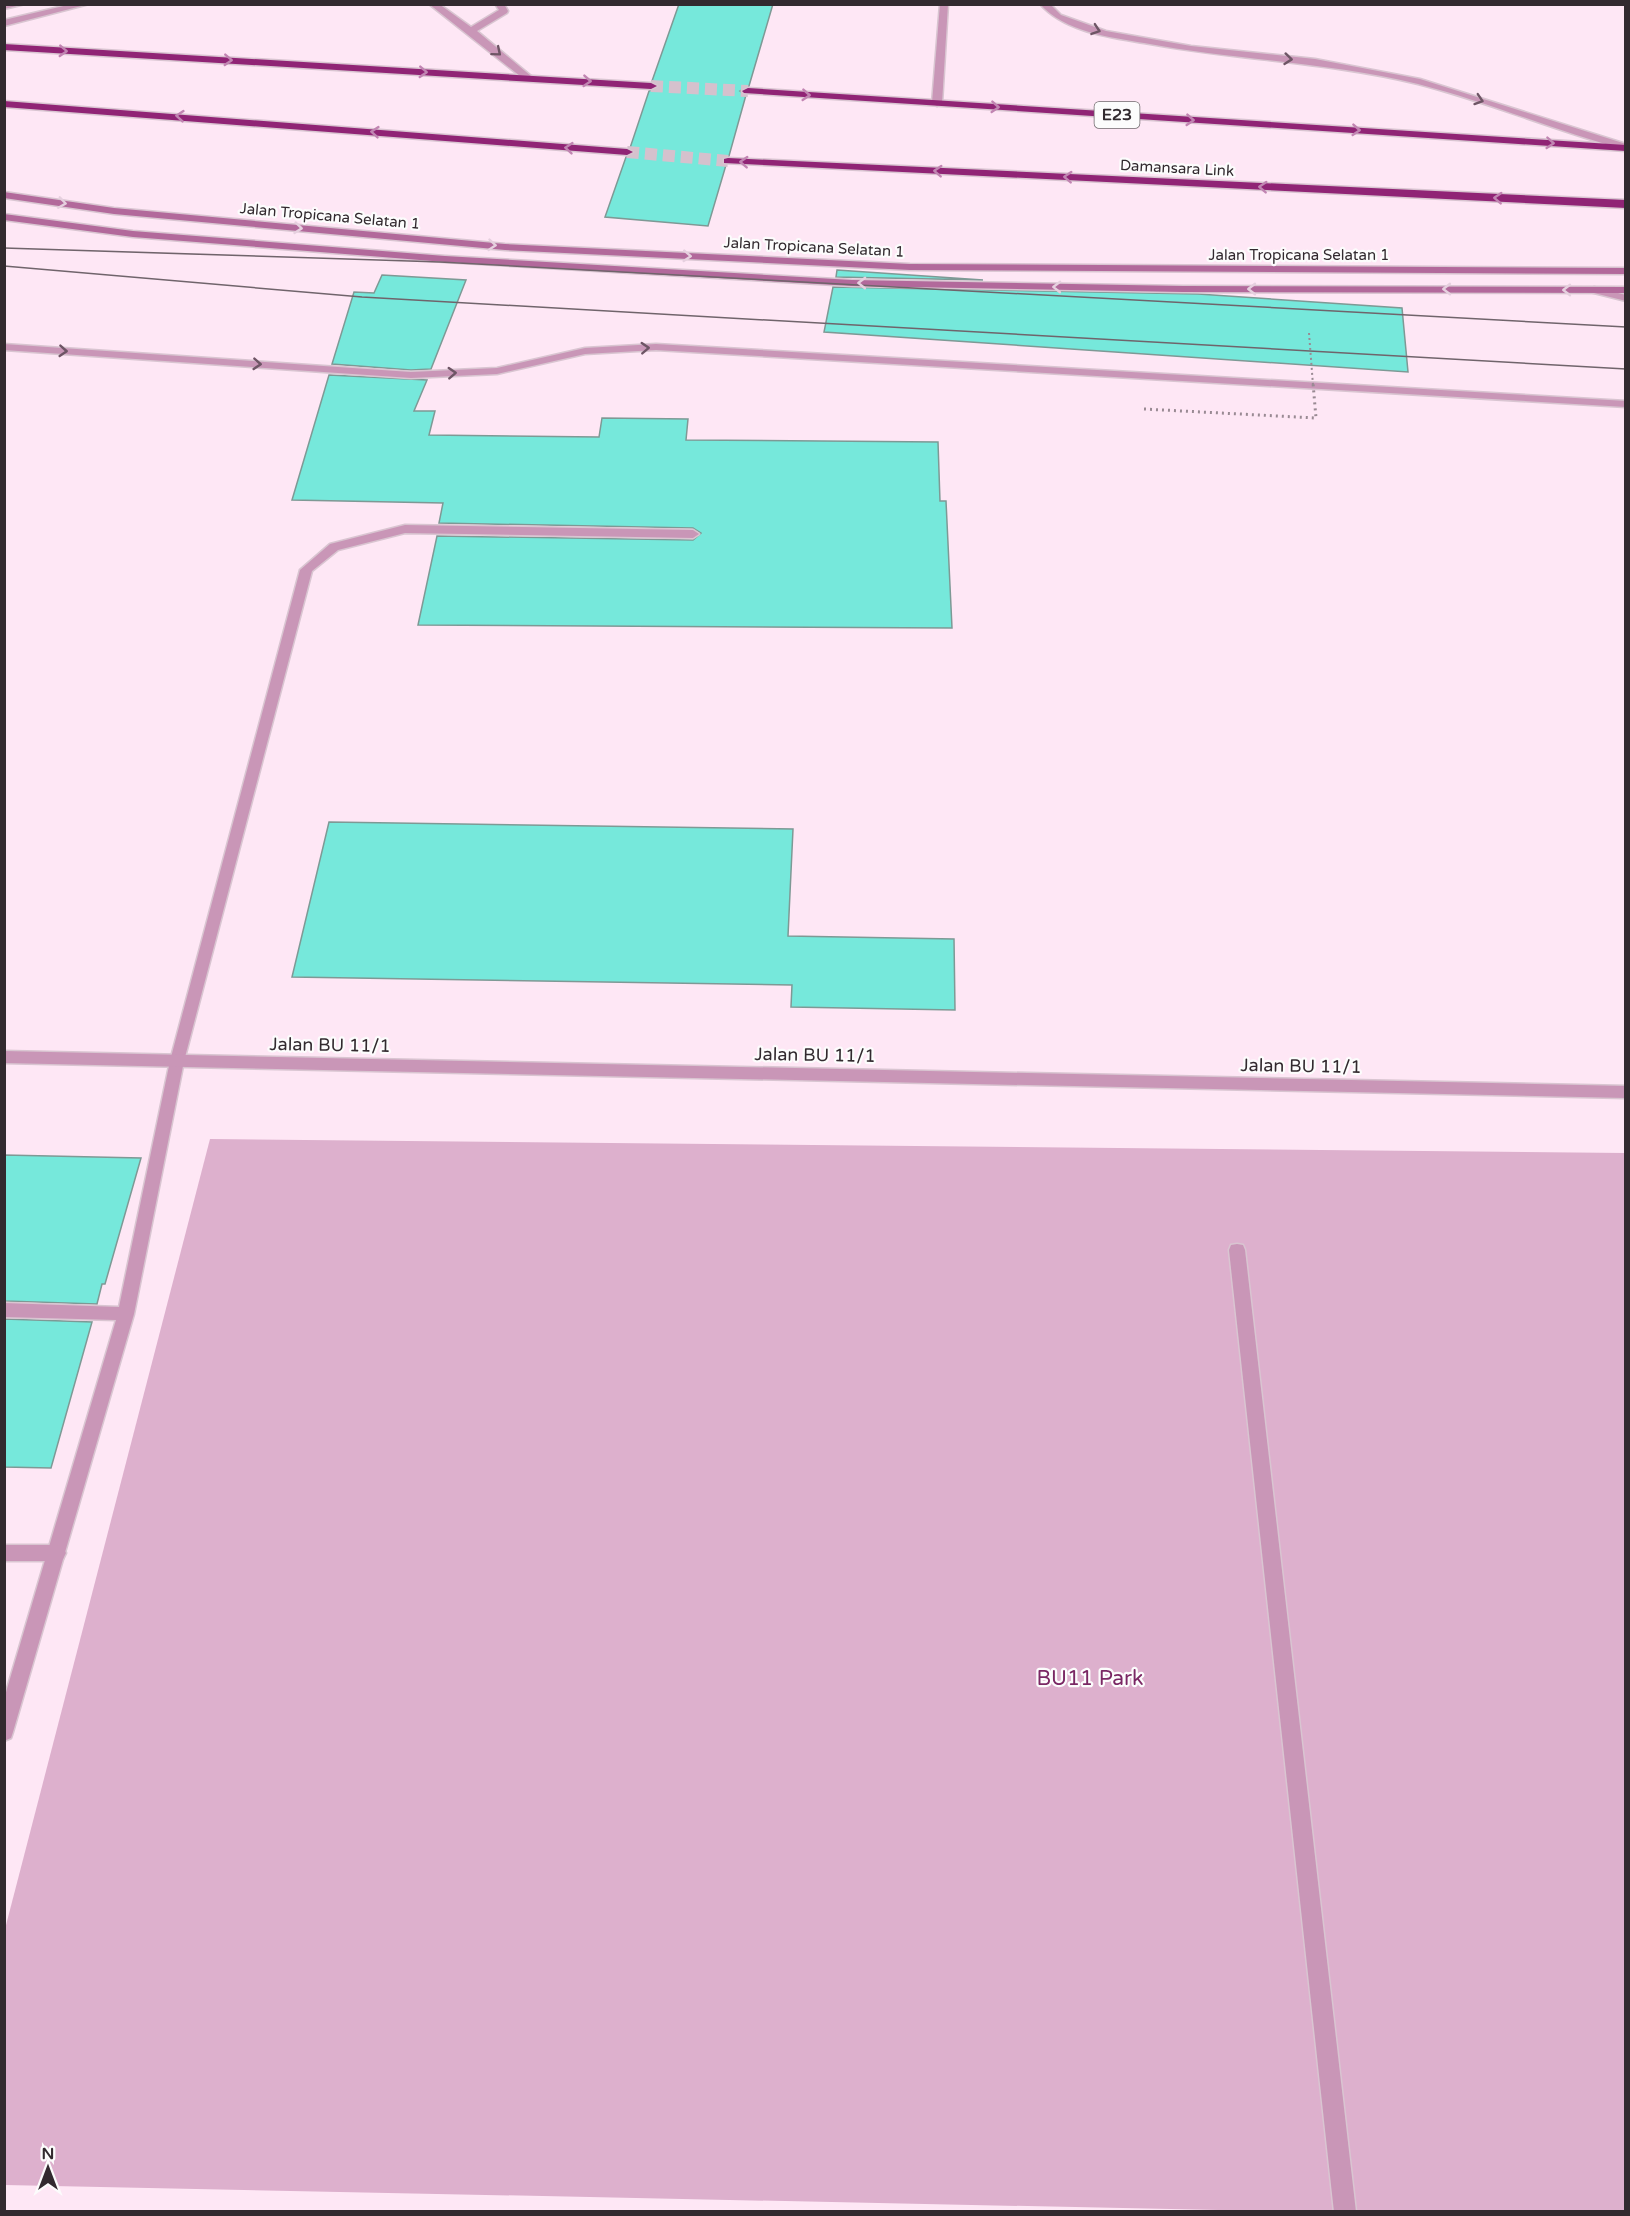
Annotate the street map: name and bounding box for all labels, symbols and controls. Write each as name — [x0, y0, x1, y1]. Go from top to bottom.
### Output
one-way arrow — [1090, 23, 1101, 35]
one-way arrow — [58, 44, 67, 57]
one-way arrow — [490, 45, 501, 56]
one-way arrow — [1284, 52, 1293, 65]
one-way arrow — [224, 54, 233, 67]
one-way arrow — [419, 65, 428, 78]
one-way arrow — [582, 75, 591, 88]
one-way arrow — [802, 88, 811, 101]
one-way arrow — [1473, 93, 1483, 106]
one-way arrow — [991, 100, 1000, 113]
road number: E23 — [1094, 102, 1140, 128]
one-way arrow — [176, 110, 185, 123]
one-way arrow — [1186, 113, 1195, 126]
one-way arrow — [1351, 124, 1360, 137]
one-way arrow — [370, 126, 379, 139]
one-way arrow — [1546, 136, 1555, 149]
one-way arrow — [565, 141, 574, 154]
one-way arrow — [739, 155, 748, 168]
street label: Damansara Link — [1119, 156, 1235, 180]
one-way arrow — [934, 165, 943, 178]
one-way arrow — [1064, 171, 1073, 184]
one-way arrow — [1258, 180, 1267, 193]
one-way arrow — [1494, 192, 1503, 205]
one-way arrow — [58, 197, 67, 209]
street label: Jalan Tropicana Selatan 1 — [239, 199, 421, 233]
one-way arrow — [294, 222, 303, 234]
street label: Jalan Tropicana Selatan 1 — [723, 233, 905, 261]
one-way arrow — [488, 239, 497, 252]
street label: Jalan Tropicana Selatan 1 — [1209, 246, 1389, 264]
one-way arrow — [683, 249, 692, 262]
one-way arrow — [858, 277, 867, 290]
one-way arrow — [1053, 281, 1062, 293]
one-way arrow — [1248, 283, 1257, 295]
one-way arrow — [1443, 283, 1452, 295]
one-way arrow — [1563, 284, 1572, 296]
one-way arrow — [640, 341, 649, 354]
one-way arrow — [58, 344, 67, 357]
one-way arrow — [253, 357, 262, 370]
one-way arrow — [448, 366, 457, 379]
street label: Jalan BU 11/1 — [269, 1033, 391, 1057]
street label: Jalan BU 11/1 — [754, 1043, 876, 1067]
street label: Jalan BU 11/1 — [1240, 1054, 1362, 1078]
park label: BU11 Park — [1036, 1666, 1144, 1691]
north arrow — [18, 2138, 78, 2198]
text: N — [42, 2144, 54, 2164]

